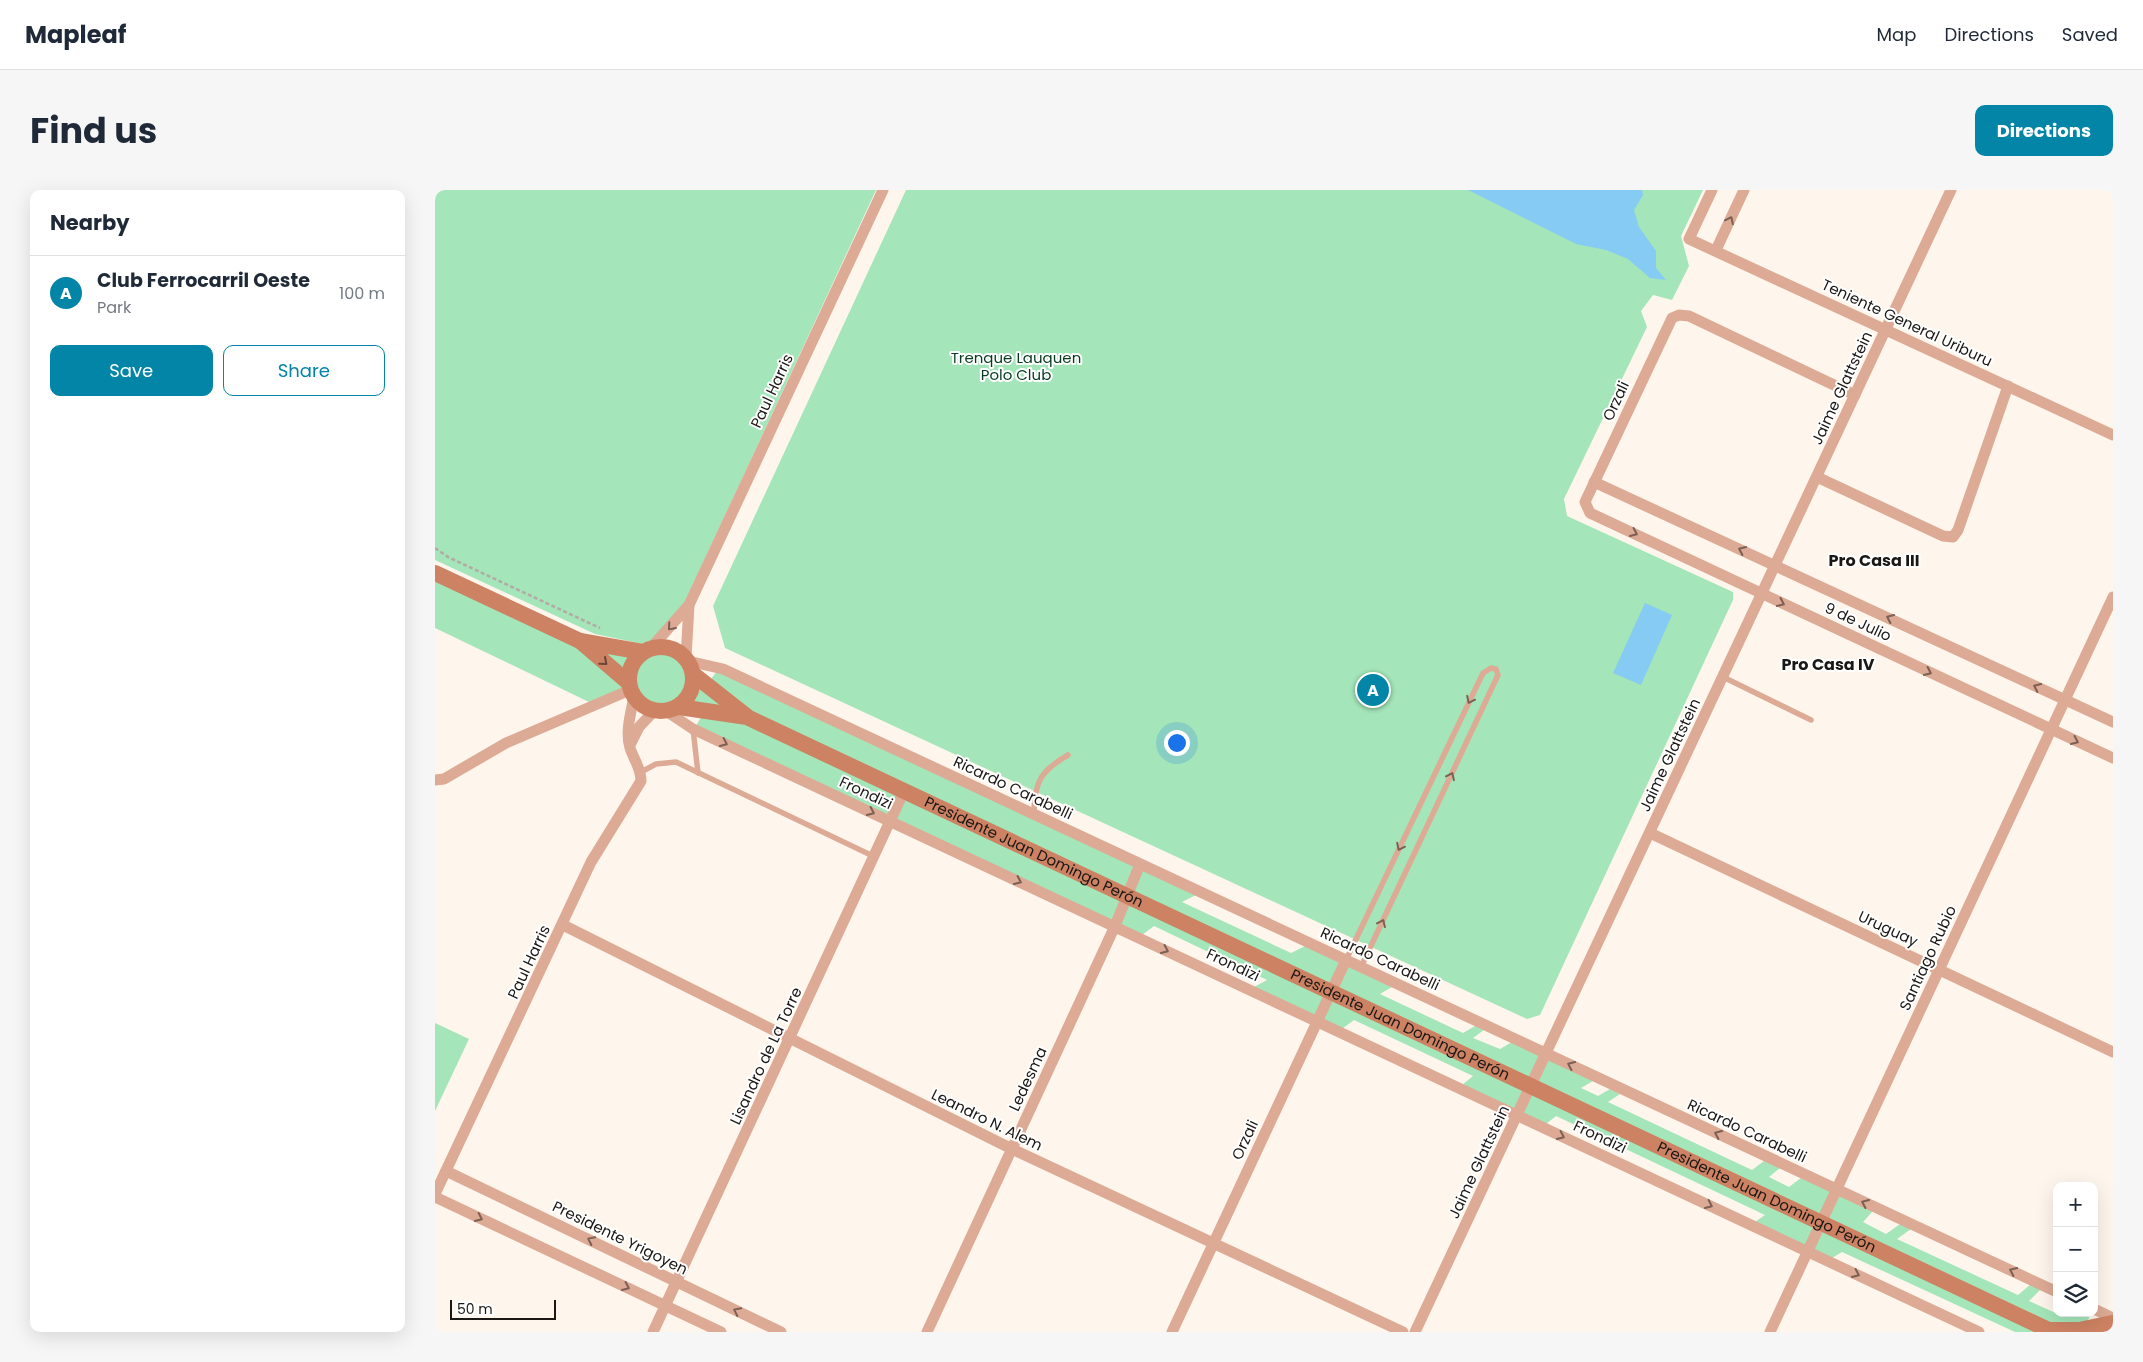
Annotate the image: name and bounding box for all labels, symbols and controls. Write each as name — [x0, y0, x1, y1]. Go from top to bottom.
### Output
text: Mapleaf — [25, 18, 126, 51]
text: Map — [1877, 22, 1916, 47]
text: Directions — [1944, 22, 2034, 47]
text: Saved — [2062, 22, 2118, 47]
button: Directions — [1975, 105, 2113, 156]
text: Find us — [30, 106, 157, 155]
text: Nearby — [50, 208, 130, 237]
one-way arrow — [1724, 216, 1734, 225]
text: Club Ferrocarril Oeste — [97, 267, 310, 294]
street label: Teniente General Uriburu — [1818, 274, 1996, 371]
text: A — [60, 282, 72, 305]
text: 100 m — [339, 282, 385, 305]
text: Park — [97, 296, 131, 319]
street label: Jaime Glattstein — [1806, 328, 1877, 448]
button: Save — [50, 345, 213, 396]
button: Share — [223, 345, 385, 396]
park label: Trenque Lauquen Polo Club — [951, 347, 1081, 385]
street label: Paul Harris — [745, 350, 798, 431]
street label: Orzali — [1597, 377, 1634, 424]
one-way arrow — [1629, 527, 1638, 538]
one-way arrow — [1738, 546, 1747, 556]
district label: Pro Casa III — [1829, 549, 1919, 572]
one-way arrow — [1776, 596, 1785, 607]
street label: 9 de Julio — [1821, 597, 1895, 646]
one-way arrow — [1886, 614, 1895, 625]
one-way arrow — [667, 622, 676, 631]
district label: Pro Casa IV — [1781, 653, 1875, 676]
one-way arrow — [599, 656, 608, 665]
one-way arrow — [1923, 665, 1932, 676]
pin: A — [1357, 671, 1389, 709]
one-way arrow — [2033, 682, 2042, 693]
one-way arrow — [1466, 695, 1477, 704]
street label: Jaime Glattstein — [1634, 695, 1705, 815]
your location — [1164, 730, 1190, 756]
one-way arrow — [2070, 734, 2079, 745]
one-way arrow — [719, 737, 728, 747]
street label: Ricardo Carabelli — [950, 751, 1076, 824]
street label: Frondizi — [836, 771, 896, 814]
one-way arrow — [1444, 772, 1455, 781]
street label: Presidente Juan Domingo Perón — [921, 791, 1147, 912]
one-way arrow — [866, 806, 875, 816]
one-way arrow — [1396, 842, 1406, 851]
one-way arrow — [1013, 875, 1022, 885]
street label: Santiago Rubio — [1894, 902, 1961, 1014]
street label: Uruguay — [1855, 906, 1922, 952]
one-way arrow — [1375, 919, 1386, 928]
street label: Paul Harris — [502, 921, 555, 1002]
street label: Ricardo Carabelli — [1317, 922, 1443, 995]
street label: Frondizi — [1203, 943, 1263, 986]
one-way arrow — [1160, 944, 1169, 954]
street label: Presidente Juan Domingo Perón — [1287, 964, 1513, 1085]
street label: Lisandro de La Torre — [724, 984, 807, 1128]
street label: Ledesma — [1004, 1043, 1052, 1114]
one-way arrow — [1567, 1062, 1576, 1072]
street label: Leandro N. Alem — [928, 1084, 1046, 1156]
street label: Ricardo Carabelli — [1684, 1094, 1810, 1167]
street label: Jaime Glattstein — [1443, 1102, 1514, 1222]
street label: Frondizi — [1570, 1115, 1630, 1158]
street label: Orzali — [1226, 1116, 1263, 1163]
one-way arrow — [1556, 1129, 1565, 1140]
one-way arrow — [1714, 1130, 1723, 1140]
street label: Presidente Juan Domingo Perón — [1654, 1136, 1880, 1257]
map controls — [2053, 1182, 2098, 1317]
button: + — [2053, 1182, 2098, 1227]
street label: Presidente Yrigoyen — [549, 1196, 691, 1279]
one-way arrow — [1703, 1198, 1712, 1208]
one-way arrow — [1861, 1199, 1870, 1209]
one-way arrow — [474, 1211, 483, 1222]
button: − — [2053, 1227, 2098, 1272]
one-way arrow — [587, 1236, 596, 1247]
one-way arrow — [1850, 1267, 1859, 1277]
one-way arrow — [2009, 1267, 2018, 1277]
button: layers — [2053, 1272, 2098, 1317]
one-way arrow — [621, 1281, 630, 1291]
scale bar — [450, 1297, 556, 1320]
text: 50 m — [457, 1299, 493, 1319]
one-way arrow — [733, 1307, 742, 1317]

